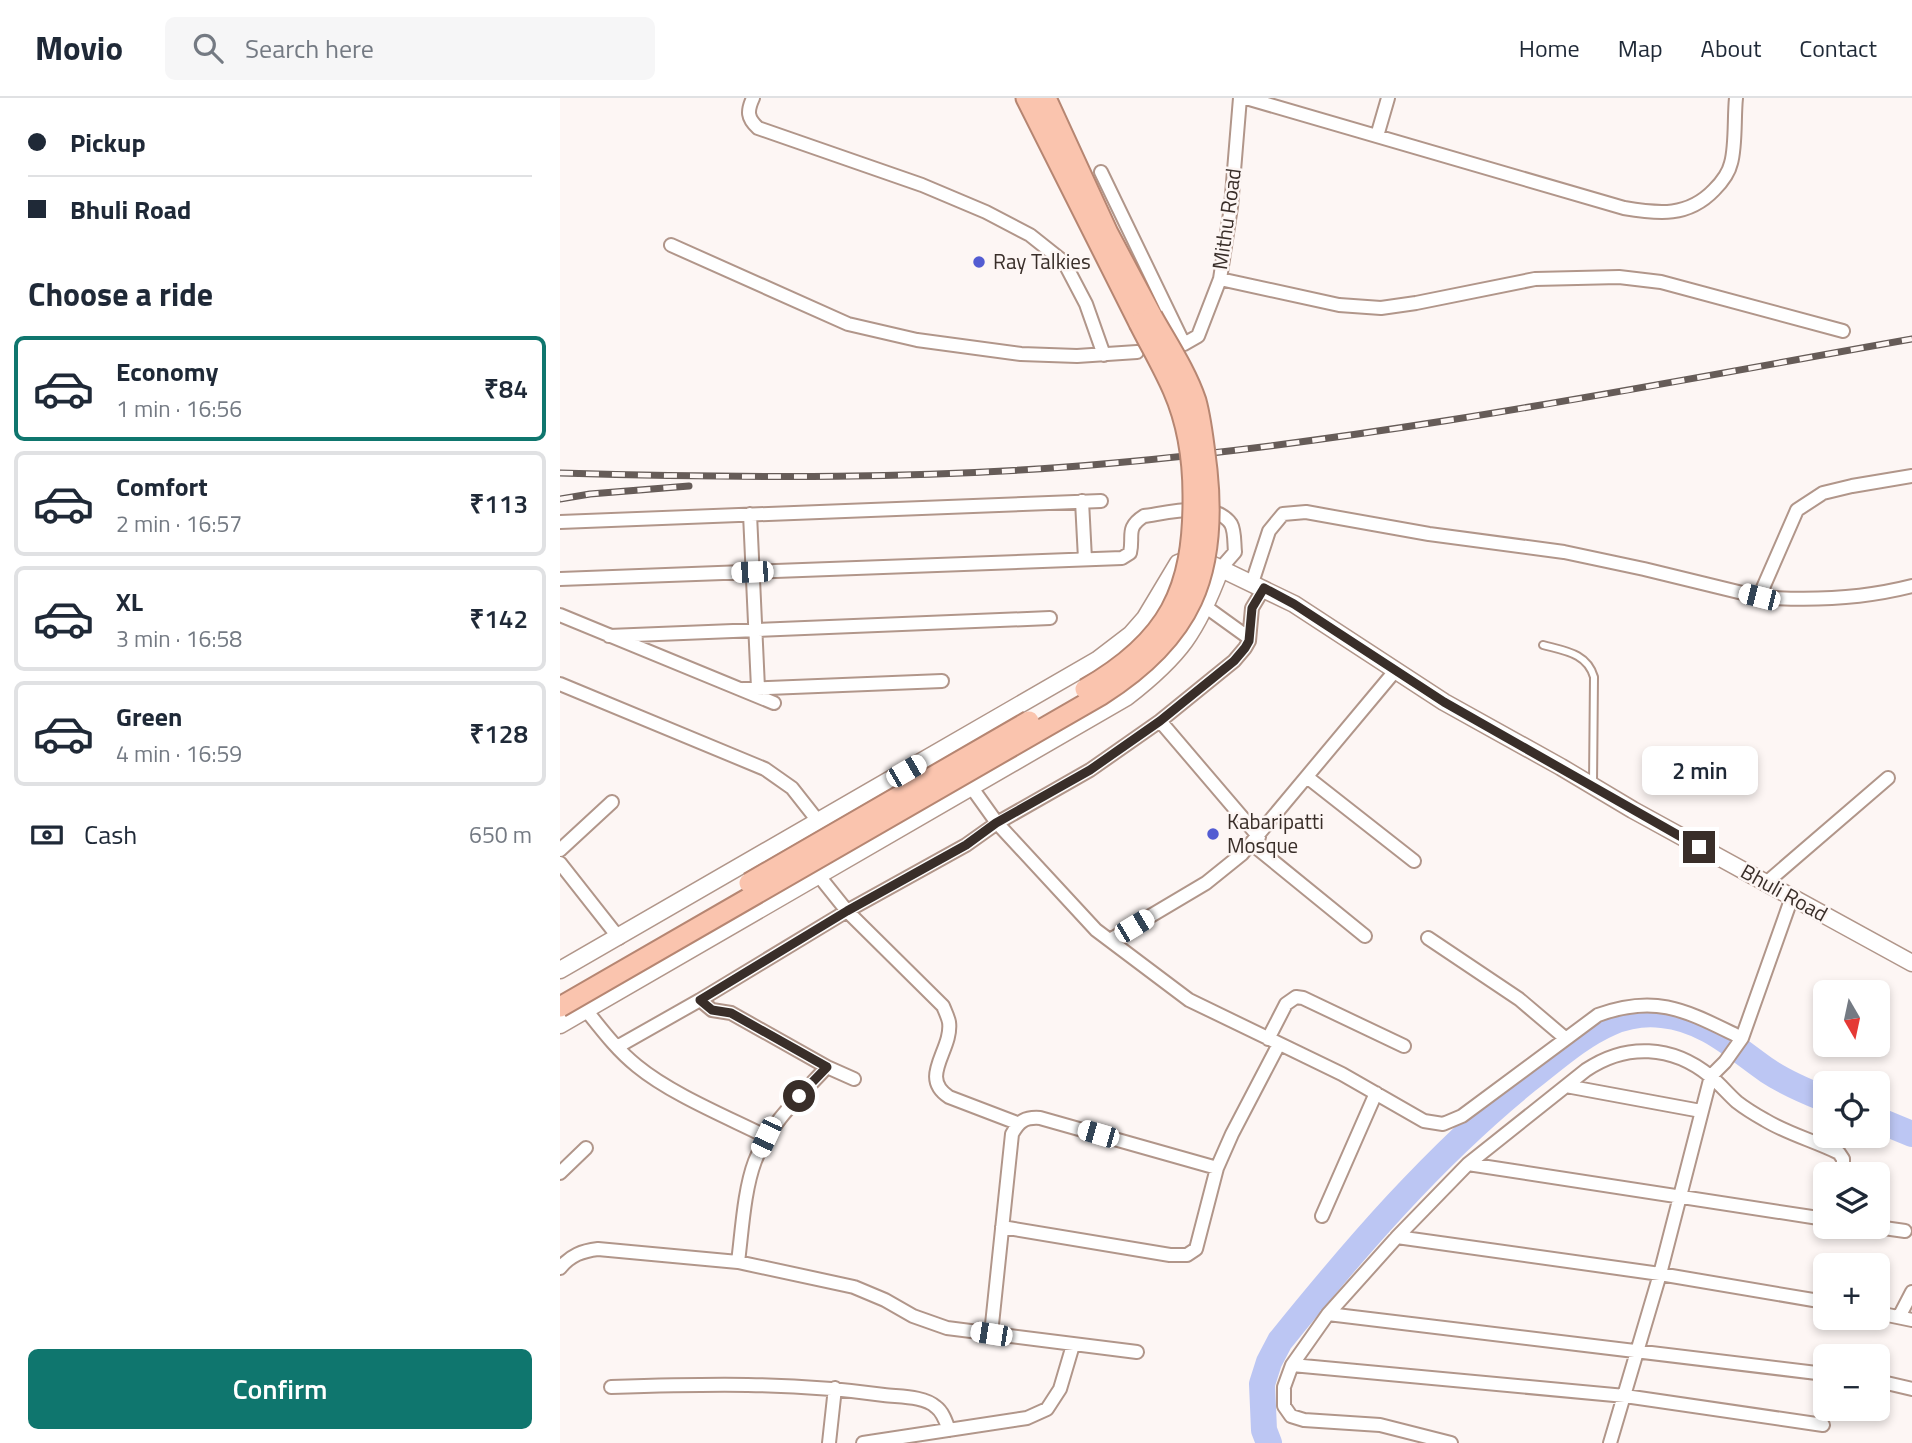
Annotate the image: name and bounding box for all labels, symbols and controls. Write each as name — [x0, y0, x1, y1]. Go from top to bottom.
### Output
search box — [165, 17, 655, 80]
text: Movio — [35, 23, 123, 73]
icon: search — [189, 29, 227, 67]
text: Search here — [245, 29, 374, 68]
text: Home — [1519, 30, 1580, 66]
text: Map — [1618, 30, 1663, 66]
text: About — [1701, 30, 1761, 66]
text: Contact — [1799, 30, 1877, 66]
text: Pickup — [70, 123, 146, 162]
street label: Mithu Road — [1203, 166, 1249, 272]
text: Bhuli Road — [70, 190, 191, 229]
place label: Ray Talkies — [993, 245, 1091, 277]
marker: Ray Talkies — [971, 254, 987, 270]
text: Choose a ride — [28, 270, 213, 318]
text: Economy — [116, 352, 218, 391]
icon: car — [32, 357, 95, 420]
text: ₹84 — [484, 369, 528, 408]
text: 1 min · 16:56 — [116, 391, 242, 426]
text: Comfort — [116, 467, 208, 506]
icon: car — [32, 472, 95, 535]
text: ₹113 — [469, 484, 528, 523]
text: 2 min · 16:57 — [116, 506, 242, 541]
car — [731, 561, 774, 583]
text: XL — [116, 582, 143, 621]
car — [1737, 582, 1782, 612]
icon: car — [32, 587, 95, 650]
text: ₹142 — [469, 599, 528, 638]
text: 3 min · 16:58 — [116, 621, 242, 656]
text: Green — [116, 697, 182, 736]
icon: car — [32, 702, 95, 765]
text: ₹128 — [469, 714, 528, 753]
text: 4 min · 16:59 — [116, 736, 242, 771]
callout: 2 min — [1641, 746, 1757, 794]
car — [883, 751, 930, 791]
text: 2 min — [1672, 753, 1728, 788]
place label: Kabaripatti Mosque — [1227, 805, 1324, 861]
text: Cash — [84, 815, 137, 854]
icon: cash — [28, 816, 66, 854]
text: 650 m — [469, 817, 532, 852]
marker: Kabaripatti Mosque — [1205, 826, 1221, 842]
route end — [1683, 831, 1715, 863]
street label: Bhuli Road — [1735, 855, 1834, 929]
car — [1111, 906, 1158, 946]
north arrow — [1813, 980, 1890, 1057]
map controls — [1813, 980, 1890, 1421]
button: locate — [1813, 1071, 1890, 1148]
route start — [783, 1080, 815, 1112]
car — [748, 1114, 785, 1160]
car — [1075, 1118, 1122, 1150]
button: layers — [1813, 1162, 1890, 1239]
button: + — [1813, 1253, 1890, 1330]
car — [969, 1320, 1014, 1348]
button: − — [1813, 1344, 1890, 1421]
button: Confirm — [28, 1349, 532, 1429]

